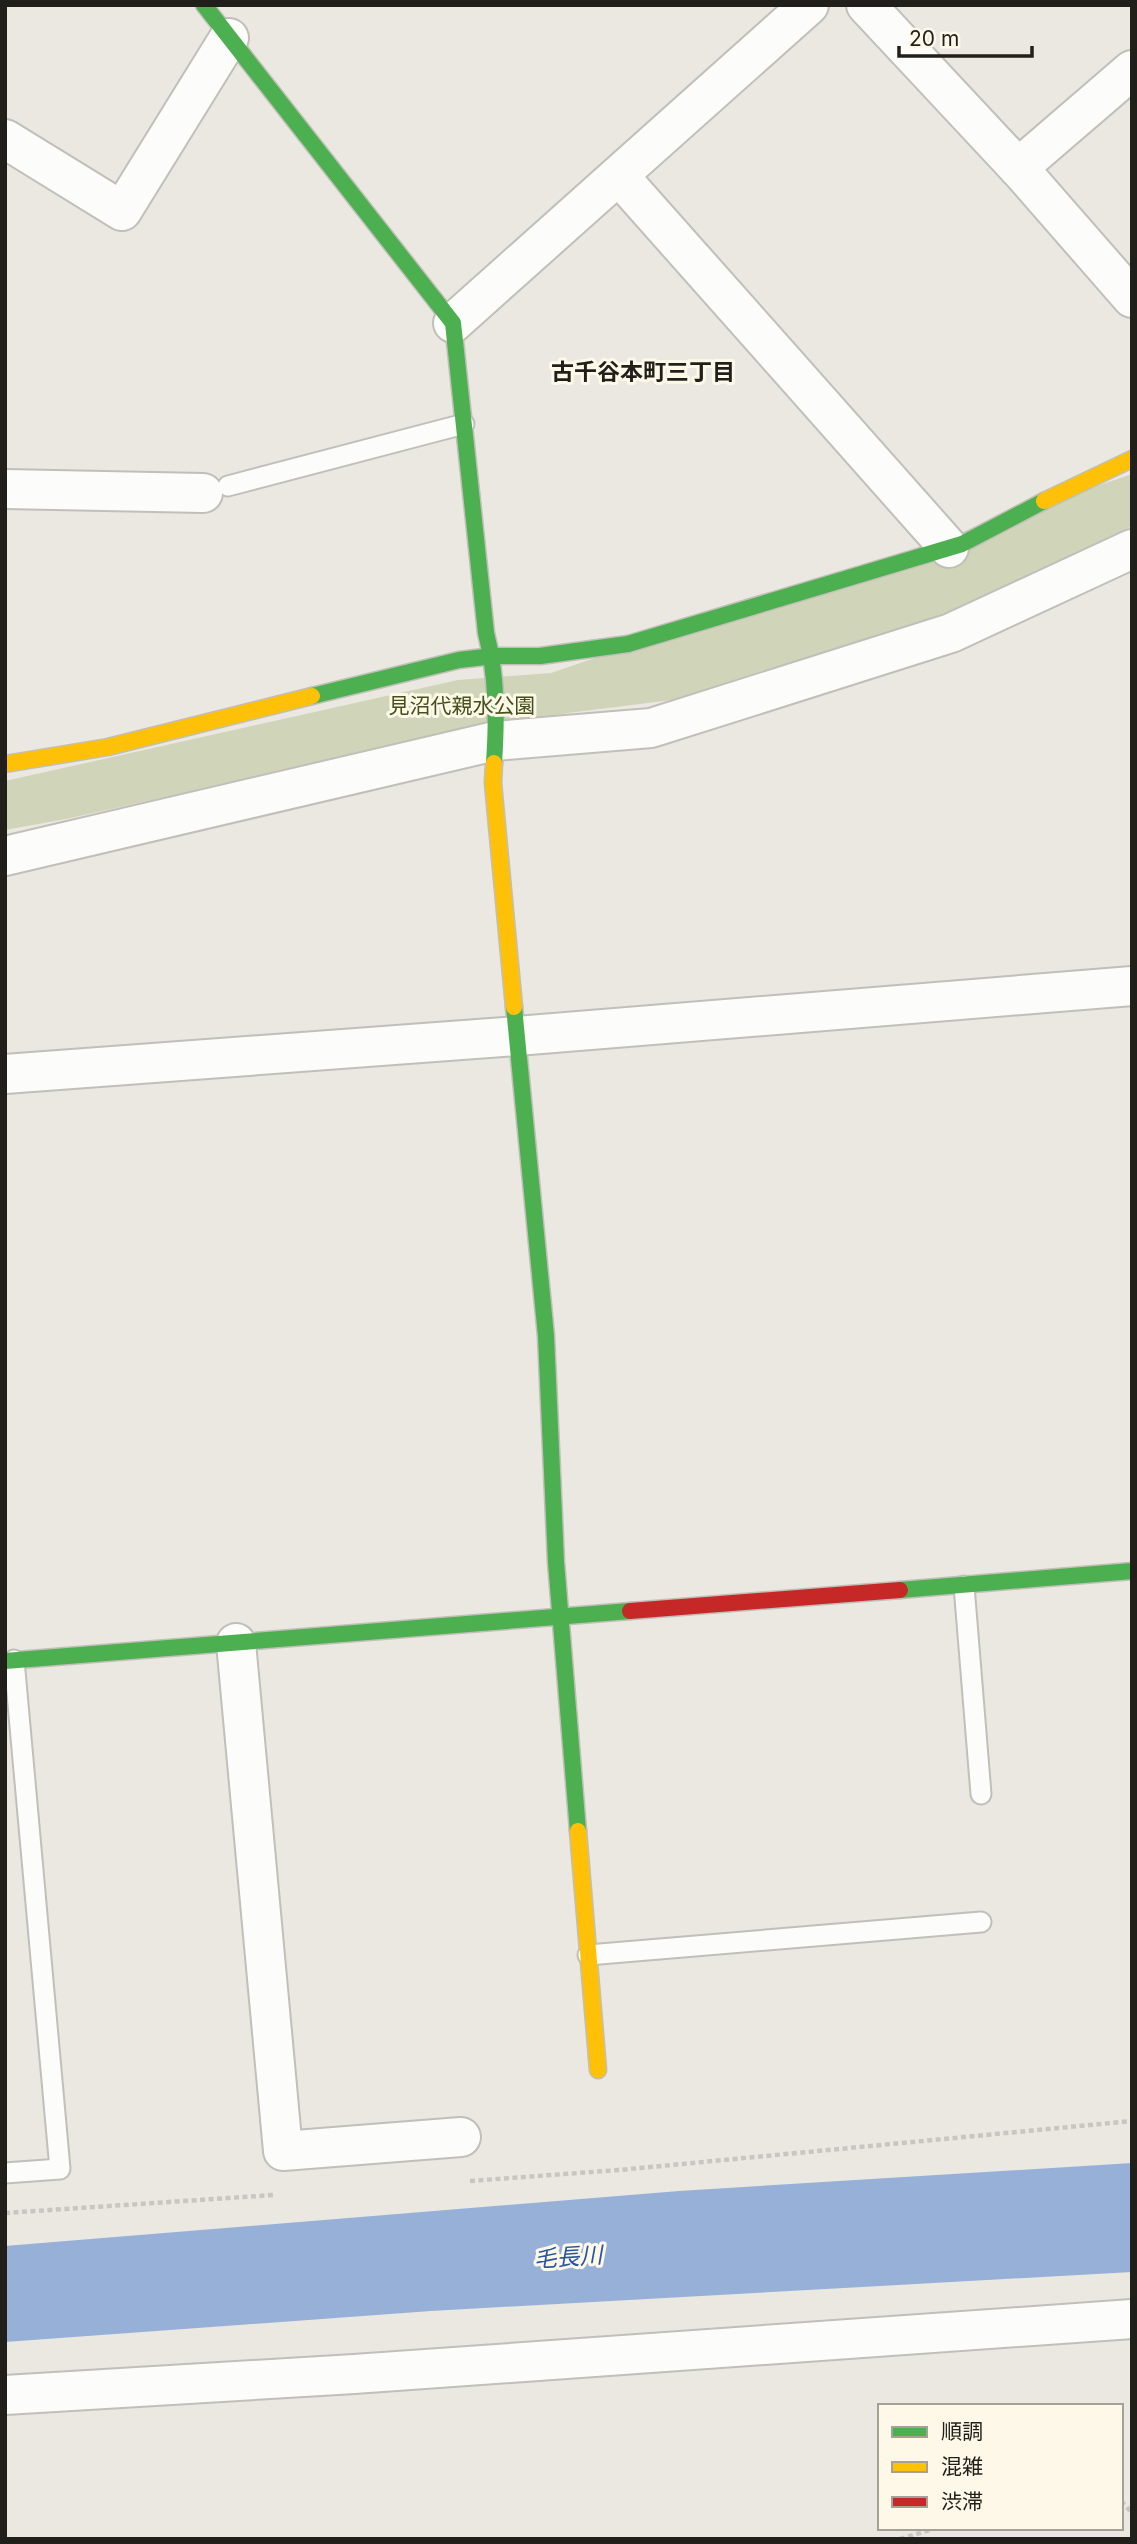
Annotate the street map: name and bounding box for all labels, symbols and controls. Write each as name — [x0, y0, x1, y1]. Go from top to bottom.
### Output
scale bar — [899, 14, 1032, 58]
text: 20 m — [909, 26, 959, 51]
district label: 古千谷本町三丁目 — [551, 358, 735, 386]
park label: 見沼代親水公園 — [389, 693, 536, 718]
water label: 毛長川 — [533, 2240, 606, 2273]
legend — [878, 2404, 1123, 2530]
text: 順調 — [941, 2419, 983, 2444]
text: 混雑 — [941, 2454, 983, 2479]
text: 渋滞 — [941, 2489, 983, 2514]

